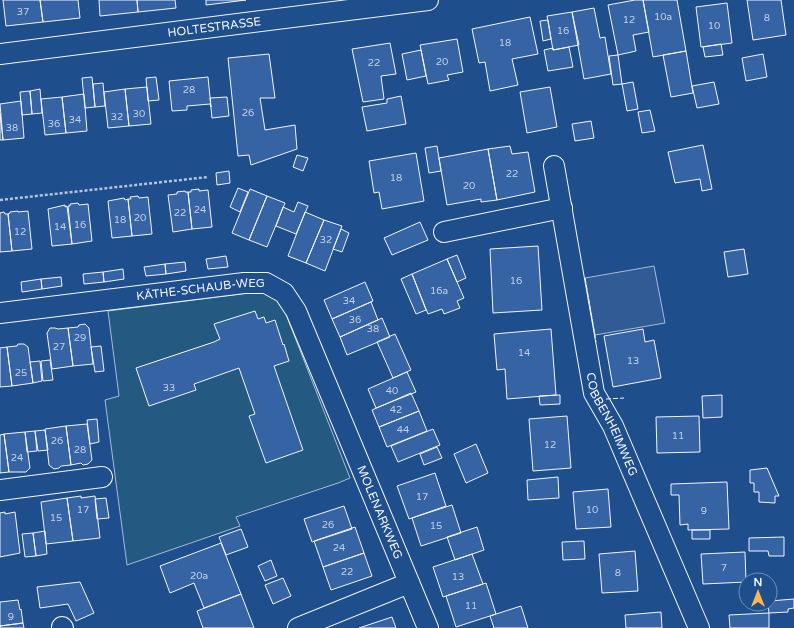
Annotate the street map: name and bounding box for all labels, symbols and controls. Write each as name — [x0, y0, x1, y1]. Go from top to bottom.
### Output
house number: 37 — [17, 6, 29, 18]
house number: 10a — [654, 11, 672, 23]
house number: 8 — [764, 12, 770, 24]
street label: HOLTESTRASSE — [167, 14, 262, 40]
house number: 12 — [623, 14, 635, 26]
house number: 10 — [708, 20, 720, 32]
house number: 16 — [557, 25, 569, 37]
house number: 18 — [499, 37, 511, 49]
house number: 20 — [436, 56, 448, 68]
house number: 22 — [368, 57, 380, 69]
house number: 28 — [183, 84, 195, 96]
house number: 26 — [242, 107, 254, 119]
house number: 30 — [133, 108, 145, 120]
house number: 32 — [111, 111, 123, 123]
house number: 34 — [69, 114, 81, 126]
house number: 36 — [48, 118, 60, 130]
house number: 38 — [6, 122, 18, 134]
house number: 22 — [506, 168, 518, 180]
house number: 18 — [390, 172, 402, 184]
house number: 20 — [463, 180, 475, 192]
house number: 24 — [194, 204, 206, 216]
house number: 22 — [174, 207, 186, 219]
house number: 20 — [134, 212, 146, 224]
house number: 18 — [114, 214, 126, 226]
house number: 16 — [74, 219, 86, 231]
house number: 14 — [54, 221, 66, 233]
house number: 12 — [14, 226, 26, 238]
house number: 32 — [320, 234, 332, 246]
house number: 16 — [510, 275, 522, 287]
street label: KÄTHE-SCHAUB-WEG — [135, 276, 265, 303]
house number: 16a — [430, 285, 448, 297]
house number: 34 — [343, 295, 355, 307]
house number: 36 — [349, 314, 361, 326]
house number: 38 — [367, 323, 379, 335]
house number: 29 — [74, 332, 86, 344]
house number: 27 — [53, 341, 65, 353]
house number: 14 — [518, 347, 530, 359]
house number: 13 — [627, 355, 639, 367]
house number: 25 — [15, 367, 27, 379]
street label: COBBENHEIMWEG — [584, 371, 640, 478]
house number: 33 — [163, 382, 175, 394]
house number: 40 — [386, 385, 398, 397]
house number: 42 — [390, 404, 402, 416]
house number: 44 — [397, 424, 409, 436]
house number: 11 — [672, 430, 684, 442]
house number: 26 — [51, 435, 63, 447]
house number: 12 — [544, 439, 556, 451]
house number: 28 — [74, 444, 86, 456]
house number: 24 — [11, 452, 23, 464]
street label: MOLENARKWEG — [354, 463, 405, 561]
house number: 17 — [416, 491, 428, 503]
house number: 17 — [77, 504, 89, 516]
house number: 10 — [586, 504, 598, 516]
house number: 9 — [701, 505, 707, 517]
house number: 15 — [50, 512, 62, 524]
house number: 26 — [322, 519, 334, 531]
house number: 15 — [430, 520, 442, 532]
house number: 24 — [333, 542, 345, 554]
house number: 7 — [721, 562, 727, 574]
house number: 22 — [341, 566, 353, 578]
house number: 8 — [615, 567, 621, 579]
house number: 20a — [190, 570, 208, 582]
house number: 13 — [452, 571, 464, 583]
north arrow — [738, 572, 778, 612]
text: N — [754, 576, 762, 589]
house number: 11 — [465, 600, 477, 612]
house number: 9 — [8, 611, 14, 623]

